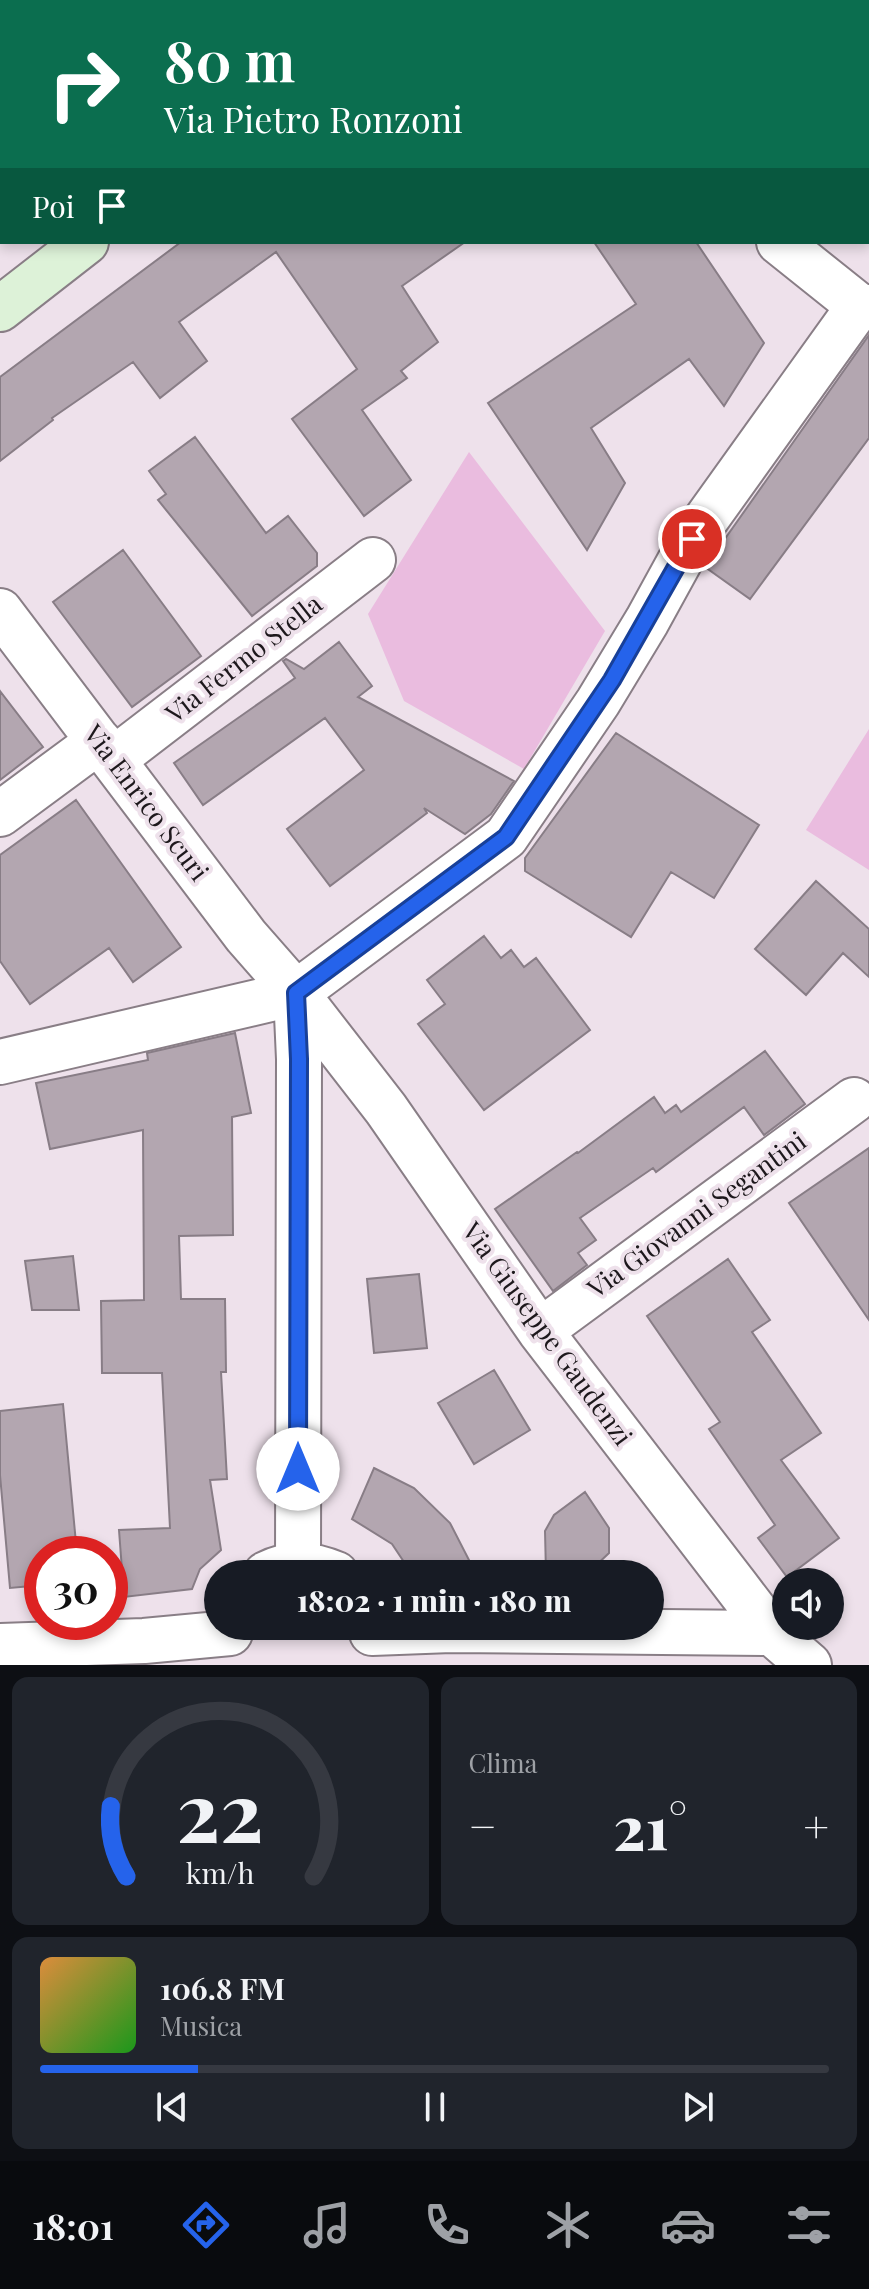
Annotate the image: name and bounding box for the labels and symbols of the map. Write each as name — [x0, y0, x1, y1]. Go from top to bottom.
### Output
pin — [658, 505, 726, 573]
street label: Via Fermo Stella — [157, 586, 328, 731]
street label: Via Enrico Scuri — [76, 716, 218, 888]
street label: Via Giovanni Segantini — [579, 1122, 813, 1306]
street label: Via Giuseppe Gaudenzi — [455, 1214, 641, 1452]
position arrow — [256, 1427, 340, 1511]
speed limit sign: 30 — [24, 1536, 128, 1640]

